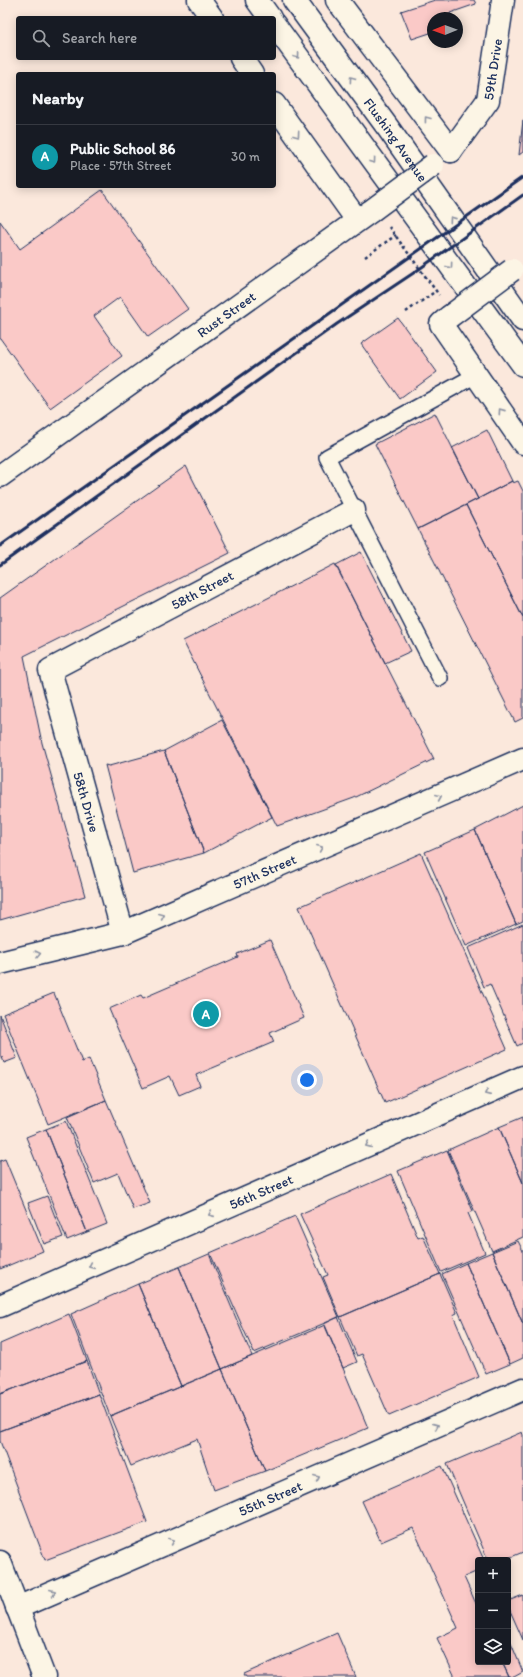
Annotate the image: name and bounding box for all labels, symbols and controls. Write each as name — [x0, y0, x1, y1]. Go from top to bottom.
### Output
north arrow — [427, 12, 463, 48]
search box — [16, 16, 276, 60]
icon: search — [30, 27, 52, 49]
text: Search here — [62, 29, 137, 47]
street label: 59th Drive — [480, 37, 506, 101]
one-way arrow — [292, 51, 299, 58]
one-way arrow — [350, 77, 357, 84]
text: Nearby — [32, 88, 84, 108]
street label: Flushing Avenue — [360, 95, 432, 185]
one-way arrow — [425, 117, 432, 124]
one-way arrow — [292, 131, 299, 138]
text: Public School 86 — [70, 140, 175, 158]
text: A — [41, 149, 49, 164]
text: 30 m — [231, 149, 260, 164]
one-way arrow — [368, 156, 375, 163]
text: Place · 57th Street — [70, 158, 171, 173]
one-way arrow — [450, 217, 457, 224]
one-way arrow — [445, 262, 453, 269]
street label: Rust Street — [194, 288, 259, 341]
one-way arrow — [498, 408, 506, 415]
street label: 58th Street — [168, 567, 236, 613]
street label: 58th Drive — [69, 770, 103, 835]
one-way arrow — [436, 793, 443, 801]
one-way arrow — [315, 845, 323, 853]
street label: 57th Street — [230, 850, 299, 893]
one-way arrow — [158, 913, 165, 921]
one-way arrow — [35, 950, 41, 958]
pin: A — [193, 999, 219, 1029]
your location — [297, 1070, 317, 1090]
one-way arrow — [484, 1088, 492, 1096]
one-way arrow — [365, 1140, 373, 1148]
street label: 56th Street — [227, 1170, 295, 1213]
one-way arrow — [207, 1209, 215, 1217]
one-way arrow — [88, 1261, 96, 1269]
one-way arrow — [433, 1423, 440, 1431]
one-way arrow — [313, 1475, 320, 1483]
street label: 55th Street — [236, 1477, 305, 1520]
one-way arrow — [168, 1537, 175, 1545]
map controls — [475, 1557, 511, 1665]
button: + — [475, 1557, 511, 1593]
one-way arrow — [49, 1589, 56, 1597]
button: − — [475, 1593, 511, 1629]
button: layers — [475, 1629, 511, 1665]

